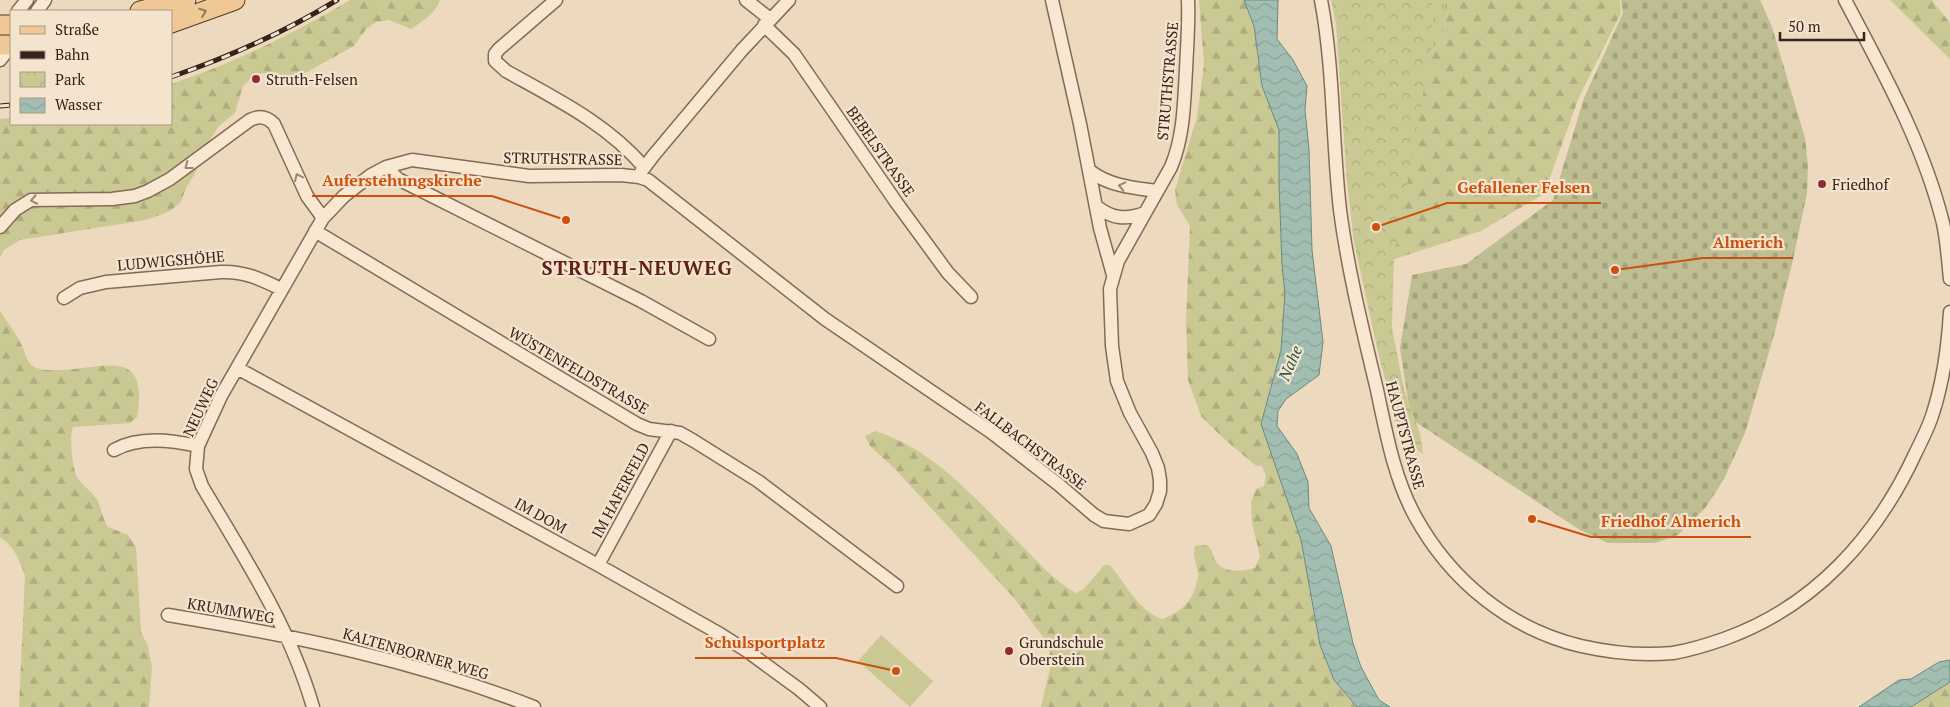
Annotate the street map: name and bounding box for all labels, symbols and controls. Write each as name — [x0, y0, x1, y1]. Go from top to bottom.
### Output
one-way arrow — [199, 8, 207, 18]
legend — [10, 10, 172, 125]
scale bar — [1780, 10, 1864, 42]
text: 50 m — [1788, 16, 1821, 36]
text: Straße — [55, 19, 99, 39]
street label: STRUTHSTRASSE — [1152, 21, 1182, 141]
text: Bahn — [55, 44, 90, 64]
text: Park — [55, 69, 85, 89]
place label: Struth-Felsen — [266, 69, 358, 89]
marker: Struth-Felsen — [250, 73, 262, 85]
text: Wasser — [55, 94, 102, 114]
street label: BEBELSTRASSE — [842, 102, 920, 200]
street label: STRUTHSTRASSE — [503, 147, 623, 169]
one-way arrow — [184, 160, 194, 169]
callout: Auferstehungskirche — [312, 165, 492, 196]
text: Auferstehungskirche — [322, 169, 482, 191]
callout: Gefallener Felsen — [1447, 172, 1601, 203]
one-way arrow — [294, 173, 304, 182]
place label: Friedhof — [1832, 174, 1889, 194]
text: Gefallener Felsen — [1457, 176, 1591, 198]
marker: Friedhof — [1816, 178, 1828, 190]
one-way arrow — [1118, 181, 1126, 192]
one-way arrow — [30, 195, 38, 205]
callout: Almerich — [1703, 227, 1793, 258]
text: Almerich — [1713, 231, 1784, 253]
street label: LUDWIGSHÖHE — [116, 245, 226, 275]
district label: STRUTH-NEUWEG — [541, 254, 733, 281]
street label: WÜSTENFELDSTRASSE — [505, 322, 653, 418]
water label: Nahe — [1272, 342, 1307, 385]
street label: NEUWEG — [178, 374, 223, 440]
street label: HAUPTSTRASSE — [1382, 379, 1430, 491]
street label: FALLBACHSTRASSE — [971, 396, 1091, 494]
street label: IM HAFERFELD — [586, 439, 654, 541]
street label: IM DOM — [511, 493, 571, 537]
callout: Friedhof Almerich — [1591, 506, 1751, 537]
text: Friedhof Almerich — [1601, 510, 1742, 532]
street label: KRUMMWEG — [186, 592, 277, 628]
street label: KALTENBORNER WEG — [341, 623, 492, 684]
callout: Schulsportplatz — [695, 627, 836, 658]
text: Schulsportplatz — [705, 631, 825, 653]
place label: Grundschule Oberstein — [1019, 632, 1104, 669]
marker: Grundschule Oberstein — [1003, 645, 1015, 657]

